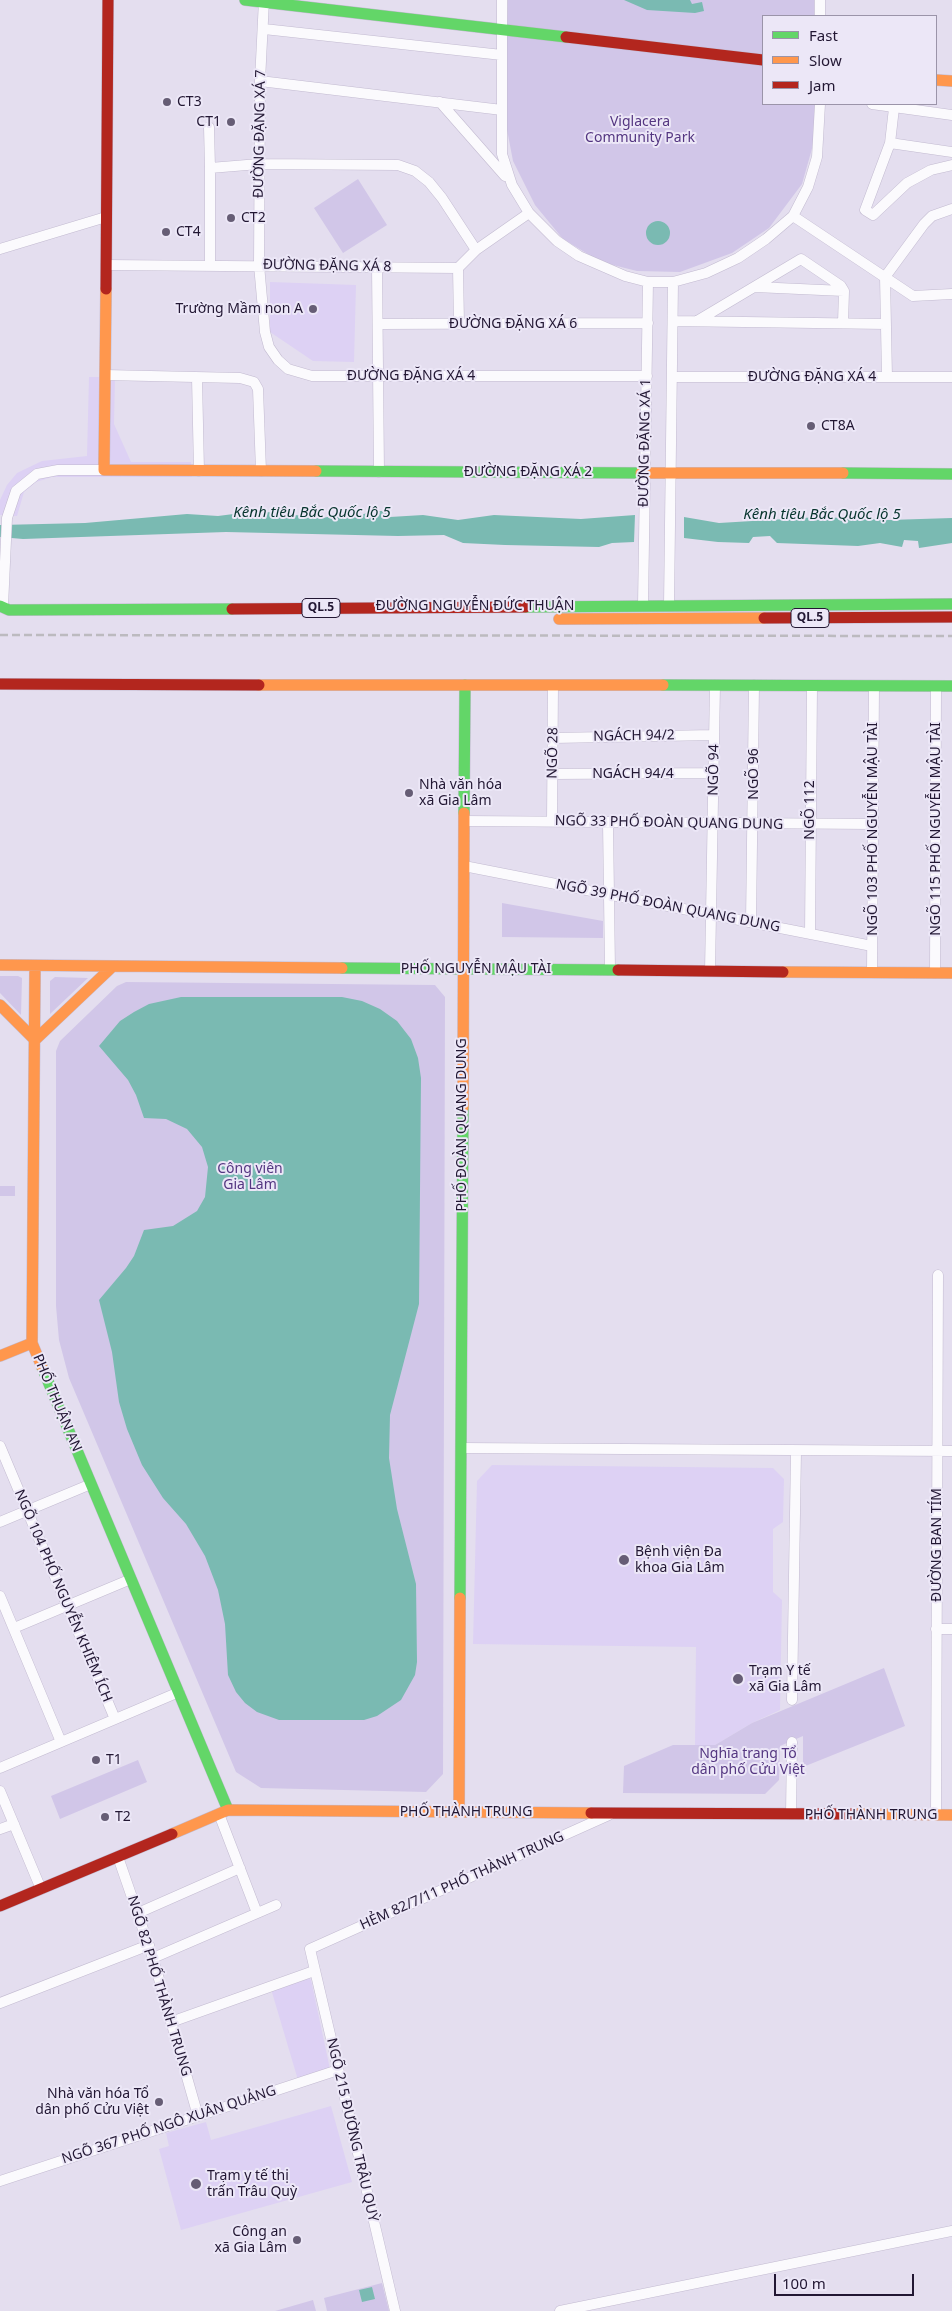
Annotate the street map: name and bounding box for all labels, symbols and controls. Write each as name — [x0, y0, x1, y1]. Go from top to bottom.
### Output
legend — [762, 15, 937, 105]
text: Fast — [809, 25, 838, 45]
text: Slow — [809, 50, 842, 70]
street label: ĐƯỜNG ĐẶNG XÁ 7 — [250, 70, 270, 198]
text: Jam — [809, 75, 836, 95]
place label: CT3 — [177, 94, 202, 110]
marker: CT3 — [161, 96, 173, 108]
place label: CT1 — [196, 114, 221, 130]
park label: Viglacera Community Park — [585, 114, 695, 146]
marker: CT1 — [225, 116, 237, 128]
place label: CT2 — [241, 210, 266, 226]
marker: CT2 — [225, 212, 237, 224]
place label: CT4 — [176, 224, 201, 240]
marker: CT4 — [160, 226, 172, 238]
street label: ĐƯỜNG ĐẶNG XÁ 8 — [263, 256, 391, 276]
place label: Trường Mầm non A — [176, 301, 303, 317]
marker: Trường Mầm non A — [307, 303, 319, 315]
street label: ĐƯỜNG ĐẶNG XÁ 6 — [449, 316, 577, 332]
street label: ĐƯỜNG ĐẶNG XÁ 4 — [347, 368, 475, 384]
street label: ĐƯỜNG ĐẶNG XÁ 4 — [748, 369, 876, 385]
street label: ĐƯỜNG ĐẶNG XÁ 1 — [635, 379, 655, 507]
place label: CT8A — [821, 418, 855, 434]
marker: CT8A — [805, 420, 817, 432]
street label: ĐƯỜNG ĐẶNG XÁ 2 — [464, 464, 592, 480]
water label: Kênh tiêu Bắc Quốc lộ 5 — [233, 504, 391, 522]
water label: Kênh tiêu Bắc Quốc lộ 5 — [743, 506, 901, 524]
road number: QL.5 — [302, 598, 340, 618]
street label: ĐƯỜNG NGUYỄN ĐỨC THUẬN — [376, 598, 574, 614]
road number: QL.5 — [791, 608, 829, 628]
street label: NGÕ 103 PHỐ NGUYỄN MẬU TÀI — [865, 722, 881, 936]
street label: NGÕ 115 PHỐ NGUYỄN MẬU TÀI — [928, 722, 944, 936]
street label: NGÕ 28 — [544, 727, 562, 779]
street label: NGÁCH 94/2 — [593, 727, 675, 745]
street label: NGÕ 94 — [705, 744, 723, 796]
street label: NGÕ 96 — [746, 748, 762, 800]
street label: NGÁCH 94/4 — [592, 766, 674, 782]
place label: Nhà văn hóa xã Gia Lâm — [419, 777, 502, 810]
street label: NGÕ 112 — [802, 780, 818, 840]
marker: Nhà văn hóa xã Gia Lâm — [403, 787, 415, 799]
street label: NGÕ 33 PHỐ ĐOÀN QUANG DUNG — [555, 813, 783, 833]
street label: NGÕ 39 PHỐ ĐOÀN QUANG DUNG — [554, 876, 782, 936]
street label: PHỐ NGUYỄN MẬU TÀI — [401, 961, 551, 977]
street label: PHỐ ĐOÀN QUANG DUNG — [454, 1038, 470, 1212]
park label: Công viên Gia Lâm — [217, 1161, 283, 1194]
street label: PHỐ THUẬN AN — [29, 1352, 85, 1454]
street label: NGÕ 104 PHỐ NGUYỄN KHIÊM ÍCH — [10, 1487, 116, 1705]
street label: ĐƯỜNG BAN TÍM — [929, 1488, 945, 1602]
place label: Bệnh viện Đa khoa Gia Lâm — [635, 1544, 725, 1576]
marker: Bệnh viện Đa khoa Gia Lâm — [617, 1553, 631, 1567]
place label: Trạm Y tế xã Gia Lâm — [749, 1663, 821, 1695]
marker: Trạm Y tế xã Gia Lâm — [731, 1672, 745, 1686]
park label: Nghĩa trang Tổ dân phố Cửu Việt — [691, 1746, 805, 1778]
place label: T1 — [106, 1752, 122, 1768]
marker: T1 — [90, 1754, 102, 1766]
street label: PHỐ THÀNH TRUNG — [400, 1804, 532, 1820]
street label: PHỐ THÀNH TRUNG — [805, 1807, 937, 1823]
place label: T2 — [115, 1809, 131, 1825]
marker: T2 — [99, 1811, 111, 1823]
street label: HẺM 82/7/11 PHỐ THÀNH TRUNG — [357, 1828, 567, 1934]
street label: NGÕ 82 PHỐ THÀNH TRUNG — [124, 1894, 194, 2078]
street label: NGÕ 215 ĐƯỜNG TRÂU QUỲ — [323, 2037, 381, 2223]
street label: NGÕ 367 PHỐ NGÔ XUÂN QUẢNG — [60, 2082, 278, 2168]
place label: Nhà văn hóa Tổ dân phố Cửu Việt — [35, 2086, 149, 2118]
marker: Nhà văn hóa Tổ dân phố Cửu Việt — [153, 2096, 165, 2108]
place label: Trạm y tế thị trấn Trâu Quỳ — [207, 2168, 297, 2200]
marker: Trạm y tế thị trấn Trâu Quỳ — [189, 2177, 203, 2191]
place label: Công an xã Gia Lâm — [215, 2224, 287, 2256]
marker: Công an xã Gia Lâm — [291, 2234, 303, 2246]
scale bar — [777, 2264, 917, 2296]
text: 100 m — [782, 2273, 826, 2293]

